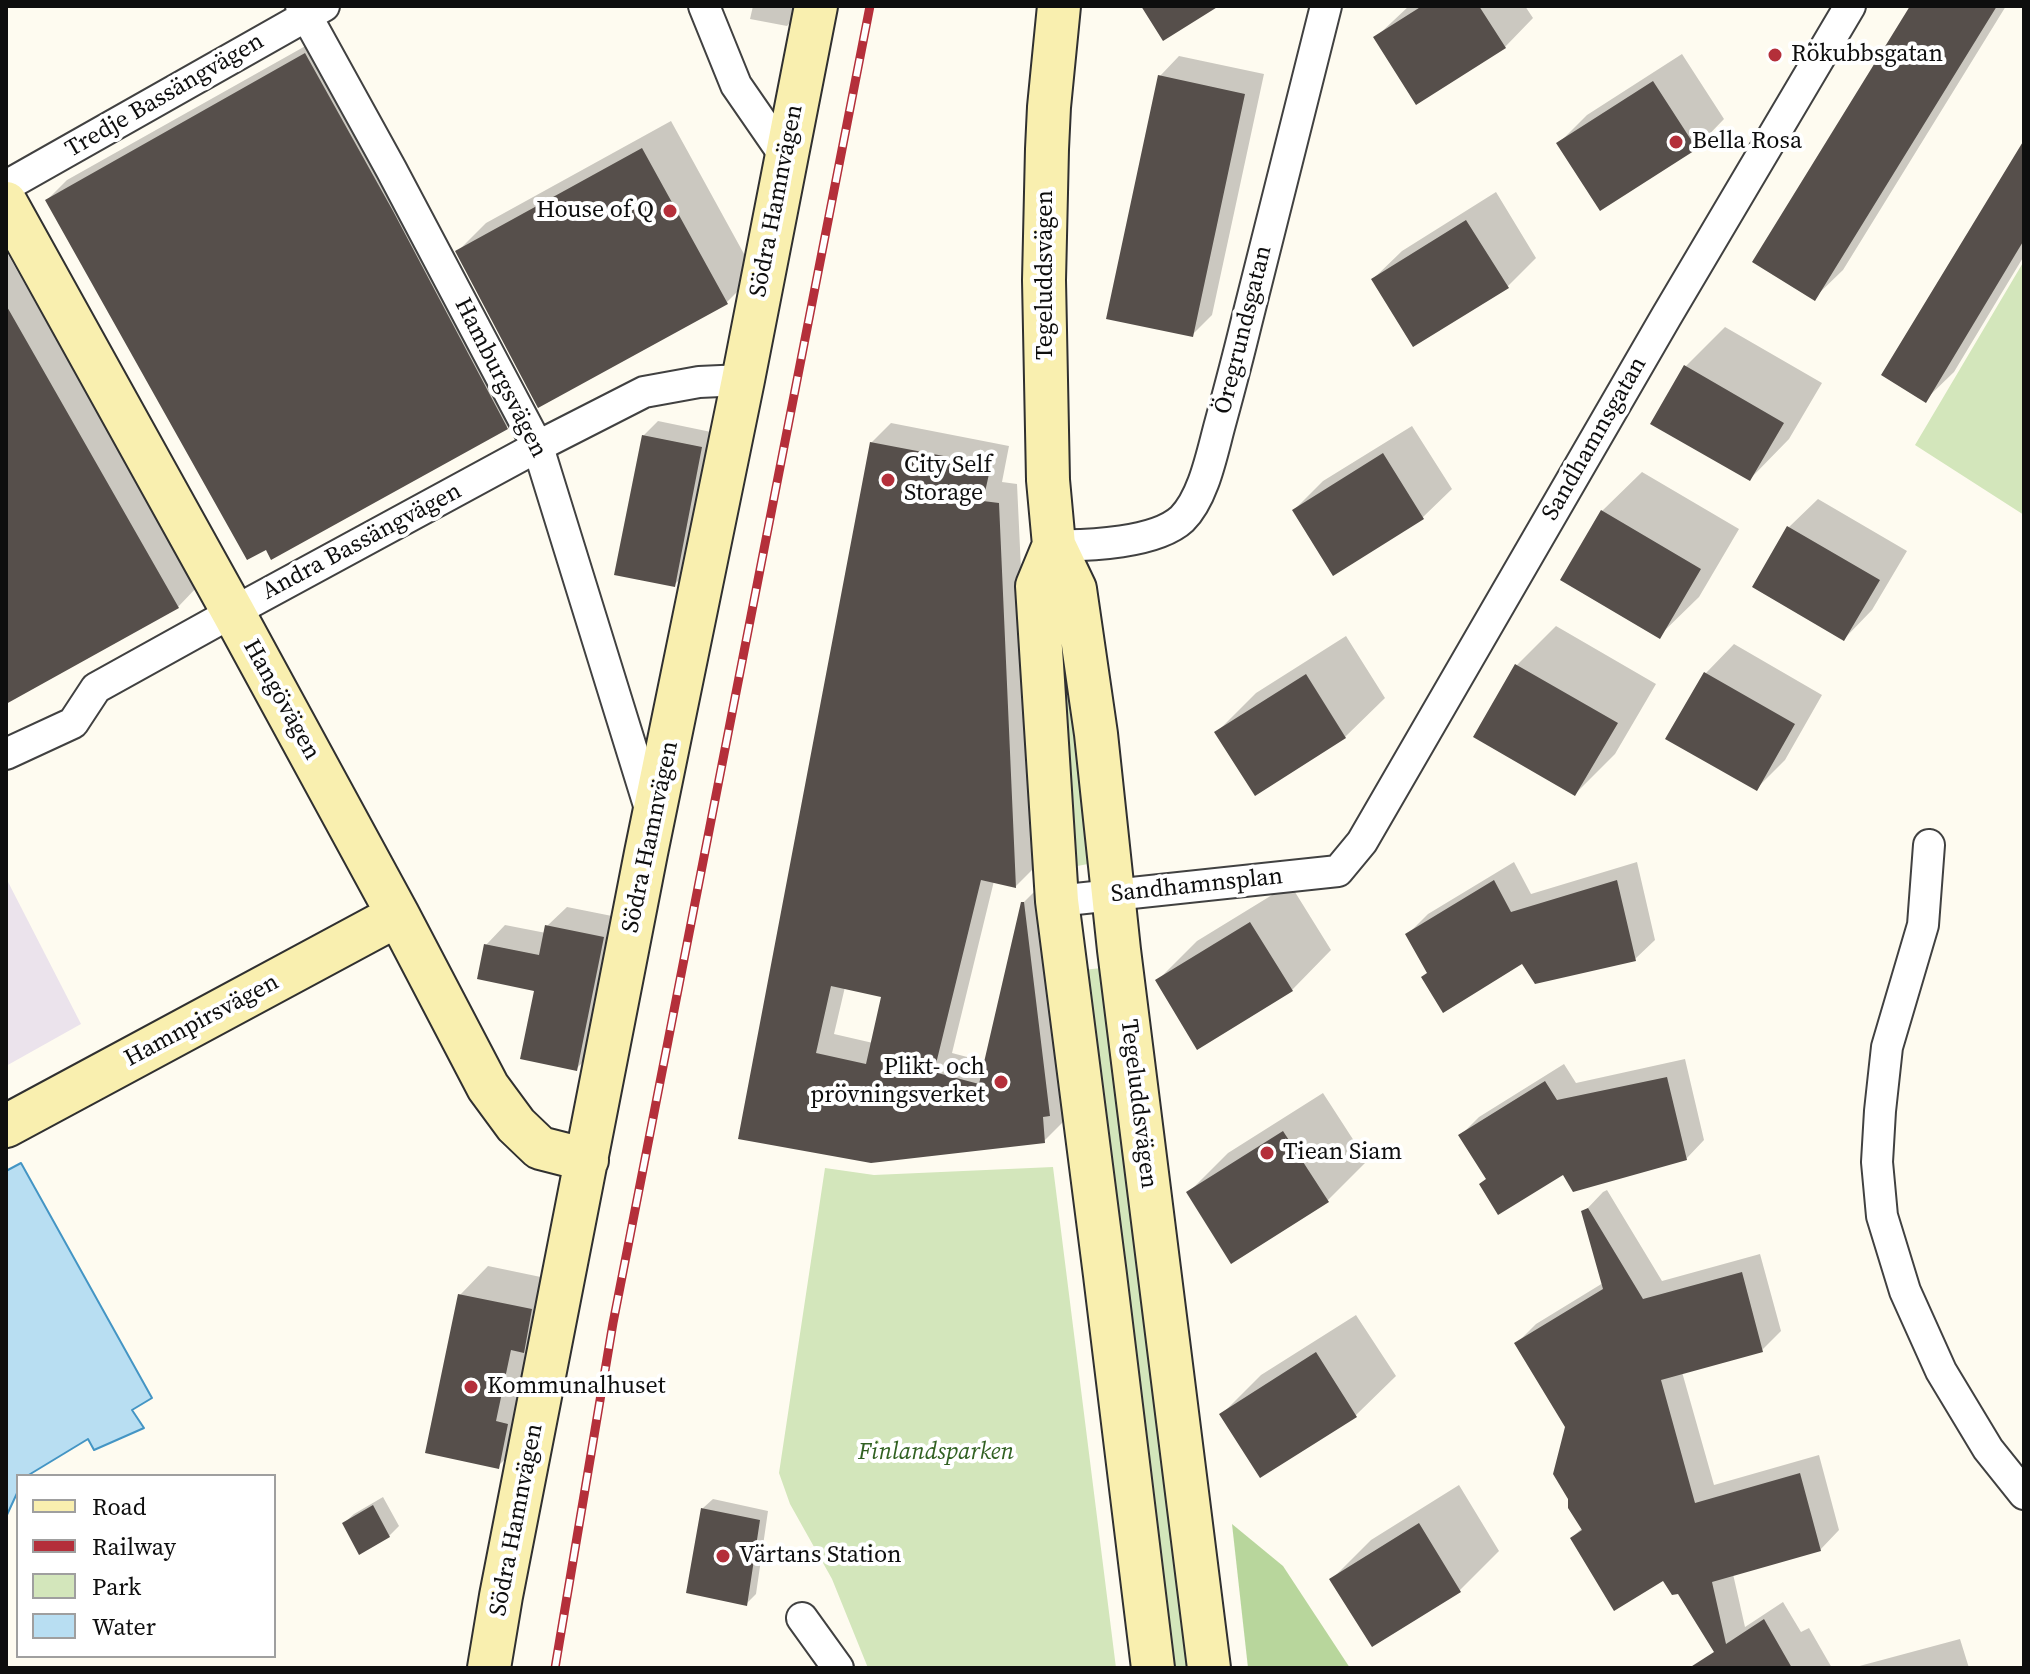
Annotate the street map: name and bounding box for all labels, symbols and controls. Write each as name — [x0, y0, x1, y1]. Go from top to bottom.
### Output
street label: Tredje Bassängvägen — [61, 28, 269, 164]
place label: Rökubbsgatan — [1791, 41, 1943, 69]
marker: Rökubbsgatan — [1766, 46, 1784, 64]
street label: Södra Hamnvägen — [744, 102, 810, 300]
place label: Bella Rosa — [1692, 128, 1802, 156]
marker: Bella Rosa — [1667, 133, 1685, 151]
street label: Tegeluddsvägen — [1032, 190, 1060, 360]
place label: House of Q — [536, 197, 654, 225]
marker: House of Q — [661, 202, 679, 220]
street label: Öregrundsgatan — [1209, 243, 1279, 417]
street label: Hamburgsvägen — [447, 293, 553, 463]
street label: Sandhamnsgatan — [1536, 352, 1654, 526]
place label: City Self Storage — [904, 452, 992, 508]
marker: City Self Storage — [879, 471, 897, 489]
street label: Andra Bassängvägen — [257, 477, 467, 607]
street label: Hangövägen — [236, 635, 326, 765]
street label: Södra Hamnvägen — [617, 738, 685, 936]
street label: Sandhamnsplan — [1110, 863, 1284, 909]
street label: Hamnpirsvägen — [120, 968, 284, 1074]
street label: Tegeluddsvägen — [1113, 1018, 1163, 1190]
place label: Plikt- och prövningsverket — [810, 1054, 985, 1110]
marker: Plikt- och prövningsverket — [992, 1073, 1010, 1091]
place label: Tiean Siam — [1283, 1139, 1402, 1167]
marker: Tiean Siam — [1258, 1144, 1276, 1162]
place label: Kommunalhuset — [487, 1373, 665, 1401]
marker: Kommunalhuset — [462, 1378, 480, 1396]
street label: Södra Hamnvägen — [484, 1421, 550, 1619]
park label: Finlandsparken — [858, 1439, 1014, 1467]
legend — [16, 1474, 276, 1658]
text: Road — [92, 1490, 146, 1523]
text: Railway — [92, 1530, 176, 1563]
place label: Värtans Station — [739, 1542, 902, 1570]
marker: Värtans Station — [714, 1547, 732, 1565]
text: Park — [92, 1570, 141, 1603]
text: Water — [92, 1610, 156, 1643]

